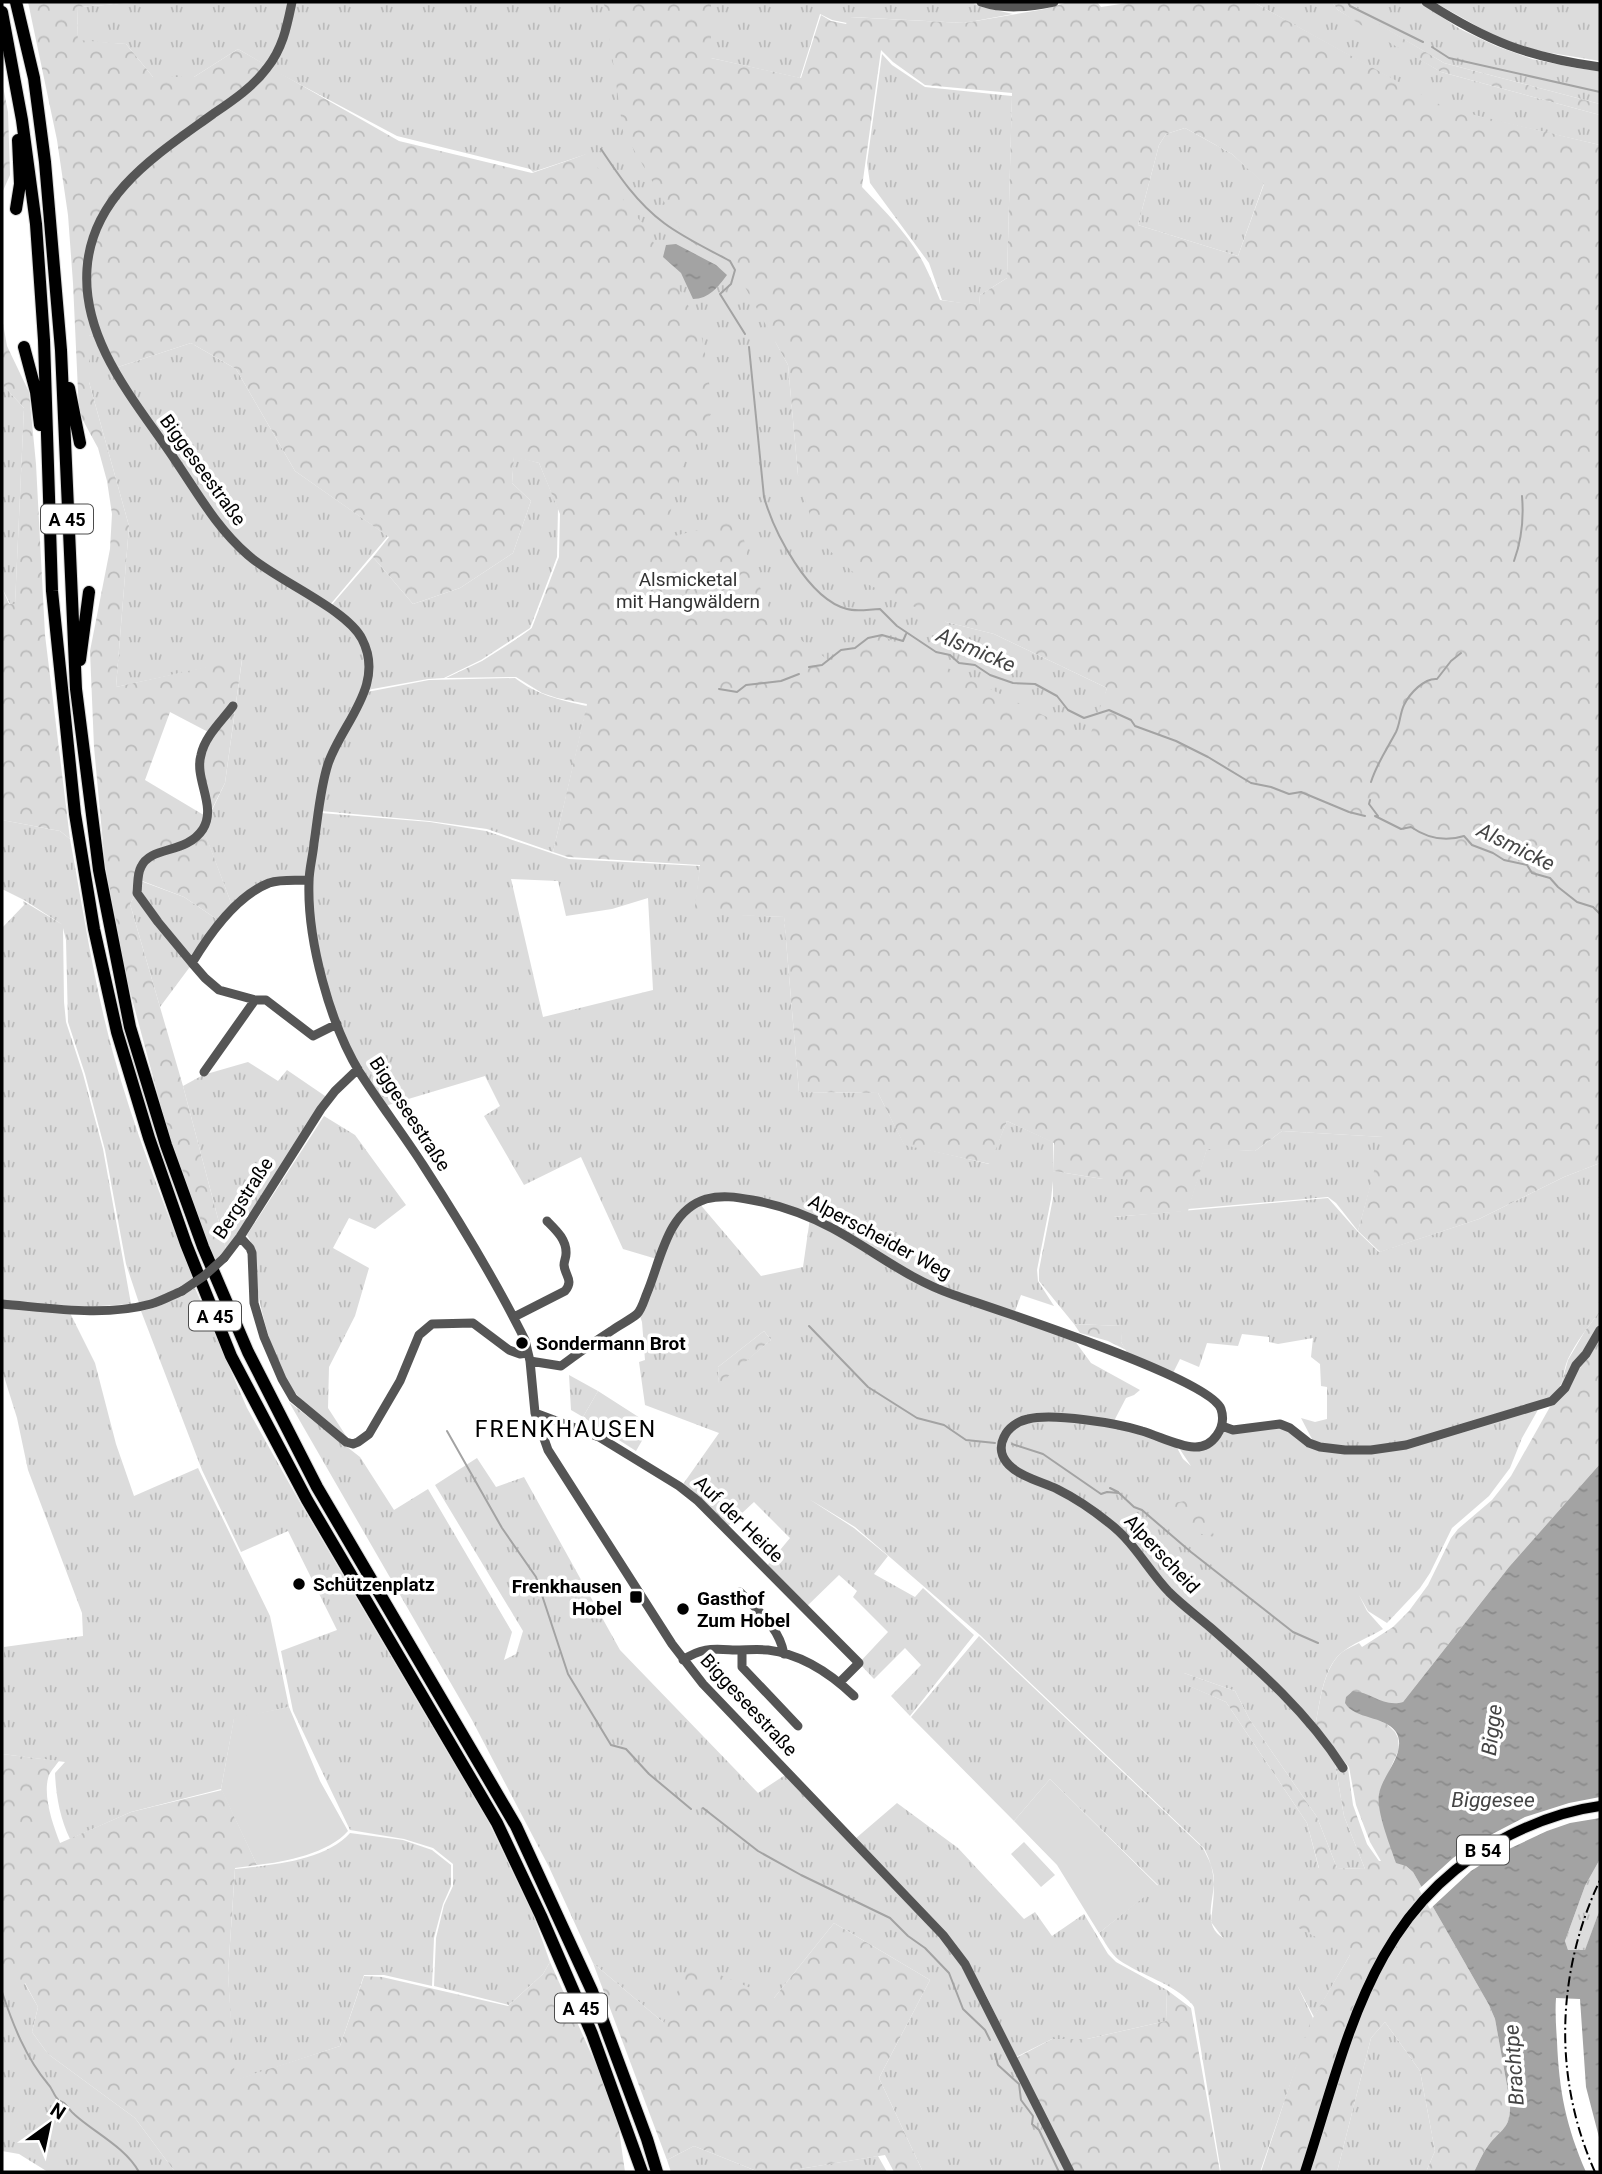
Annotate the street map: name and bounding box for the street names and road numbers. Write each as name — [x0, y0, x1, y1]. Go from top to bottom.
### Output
street label: Biggeseestraße — [155, 410, 251, 530]
road number: A 45 — [41, 504, 93, 534]
street label: Biggeseestraße — [365, 1053, 455, 1175]
street label: Bergstraße — [208, 1153, 278, 1243]
street label: Alperscheider Weg — [805, 1190, 955, 1284]
road number: A 45 — [189, 1302, 241, 1330]
street label: Auf der Heide — [690, 1471, 788, 1567]
street label: Alperscheid — [1120, 1510, 1204, 1598]
street label: Biggeseestraße — [696, 1649, 802, 1761]
road number: B 54 — [1457, 1836, 1509, 1864]
road number: A 45 — [555, 1994, 607, 2022]

